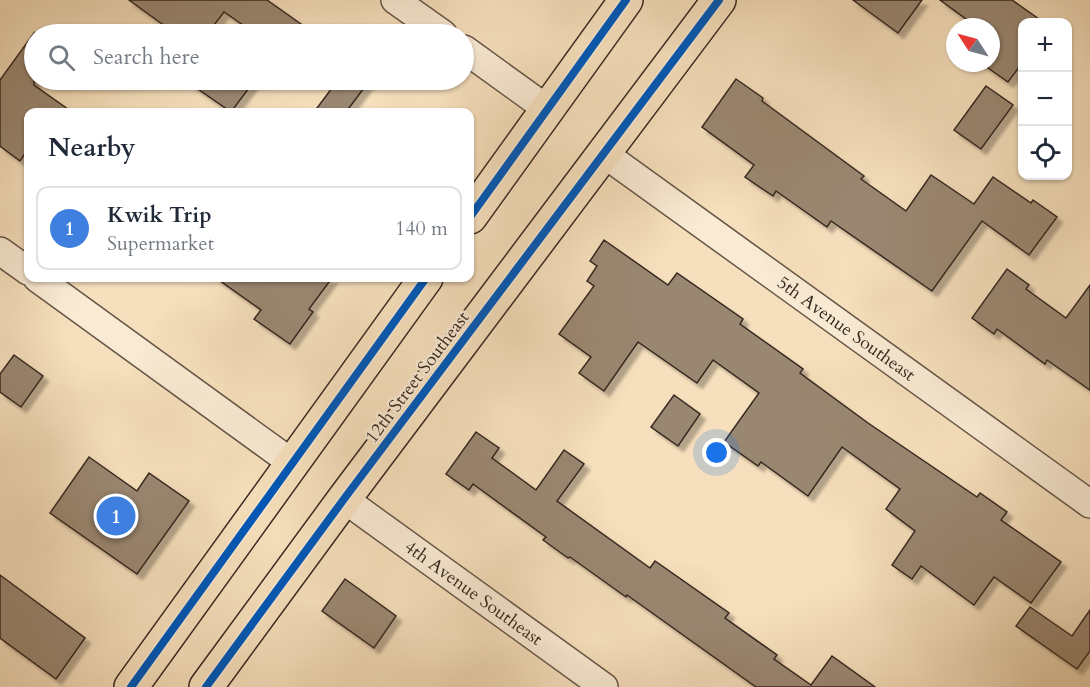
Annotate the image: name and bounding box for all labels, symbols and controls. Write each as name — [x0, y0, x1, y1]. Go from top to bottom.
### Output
north arrow — [946, 18, 1000, 72]
map controls — [1018, 18, 1072, 180]
button: + — [1018, 18, 1072, 72]
search box — [24, 24, 474, 90]
icon: search — [45, 41, 78, 74]
text: Search here — [93, 42, 200, 72]
button: − — [1018, 72, 1072, 126]
button: locate — [1018, 126, 1072, 180]
text: Nearby — [48, 130, 136, 165]
text: Kwik Trip — [107, 200, 212, 230]
text: 1 — [64, 215, 75, 242]
text: 140 m — [395, 215, 448, 242]
text: Supermarket — [107, 230, 214, 257]
street label: 5th Avenue Southeast — [772, 270, 921, 387]
street label: 12th Street Southeast — [360, 306, 475, 448]
your location — [702, 438, 731, 467]
pin: 1 — [96, 494, 136, 538]
street label: 4th Avenue Southeast — [399, 535, 548, 652]

